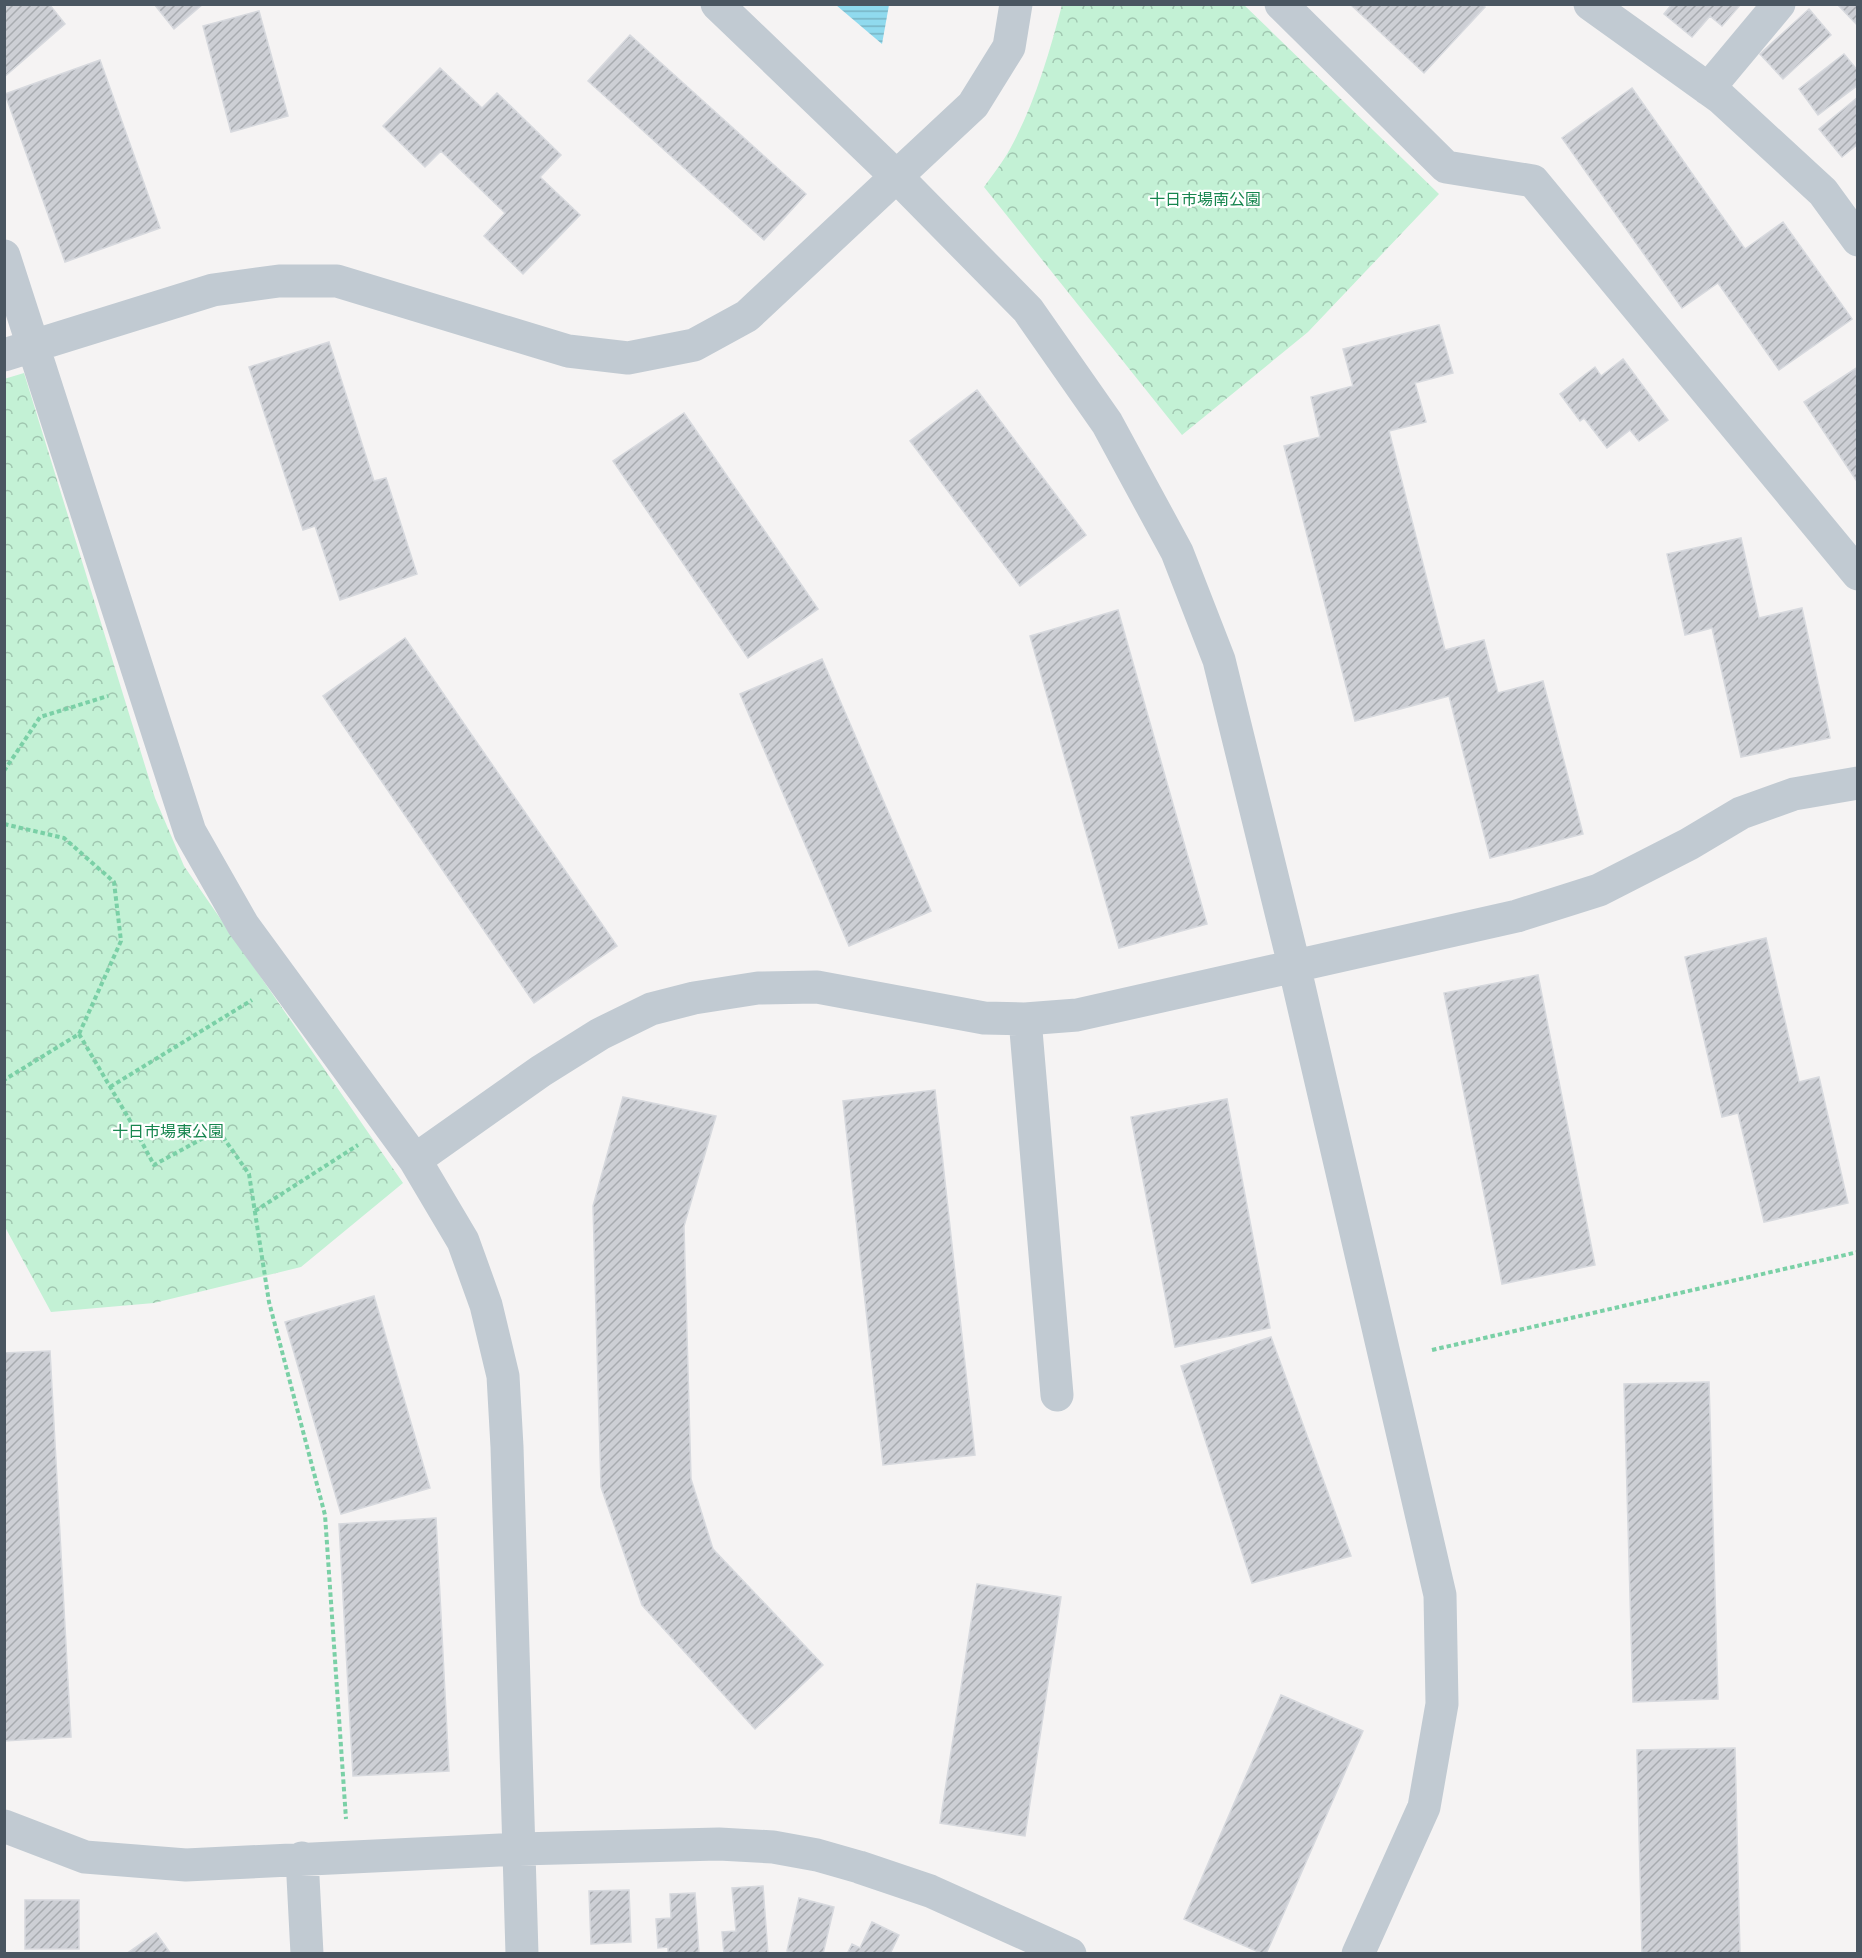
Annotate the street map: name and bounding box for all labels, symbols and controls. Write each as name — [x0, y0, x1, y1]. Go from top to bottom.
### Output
park label: 十日市場南公園 — [1149, 189, 1261, 209]
park label: 十日市場東公園 — [112, 1121, 224, 1141]

